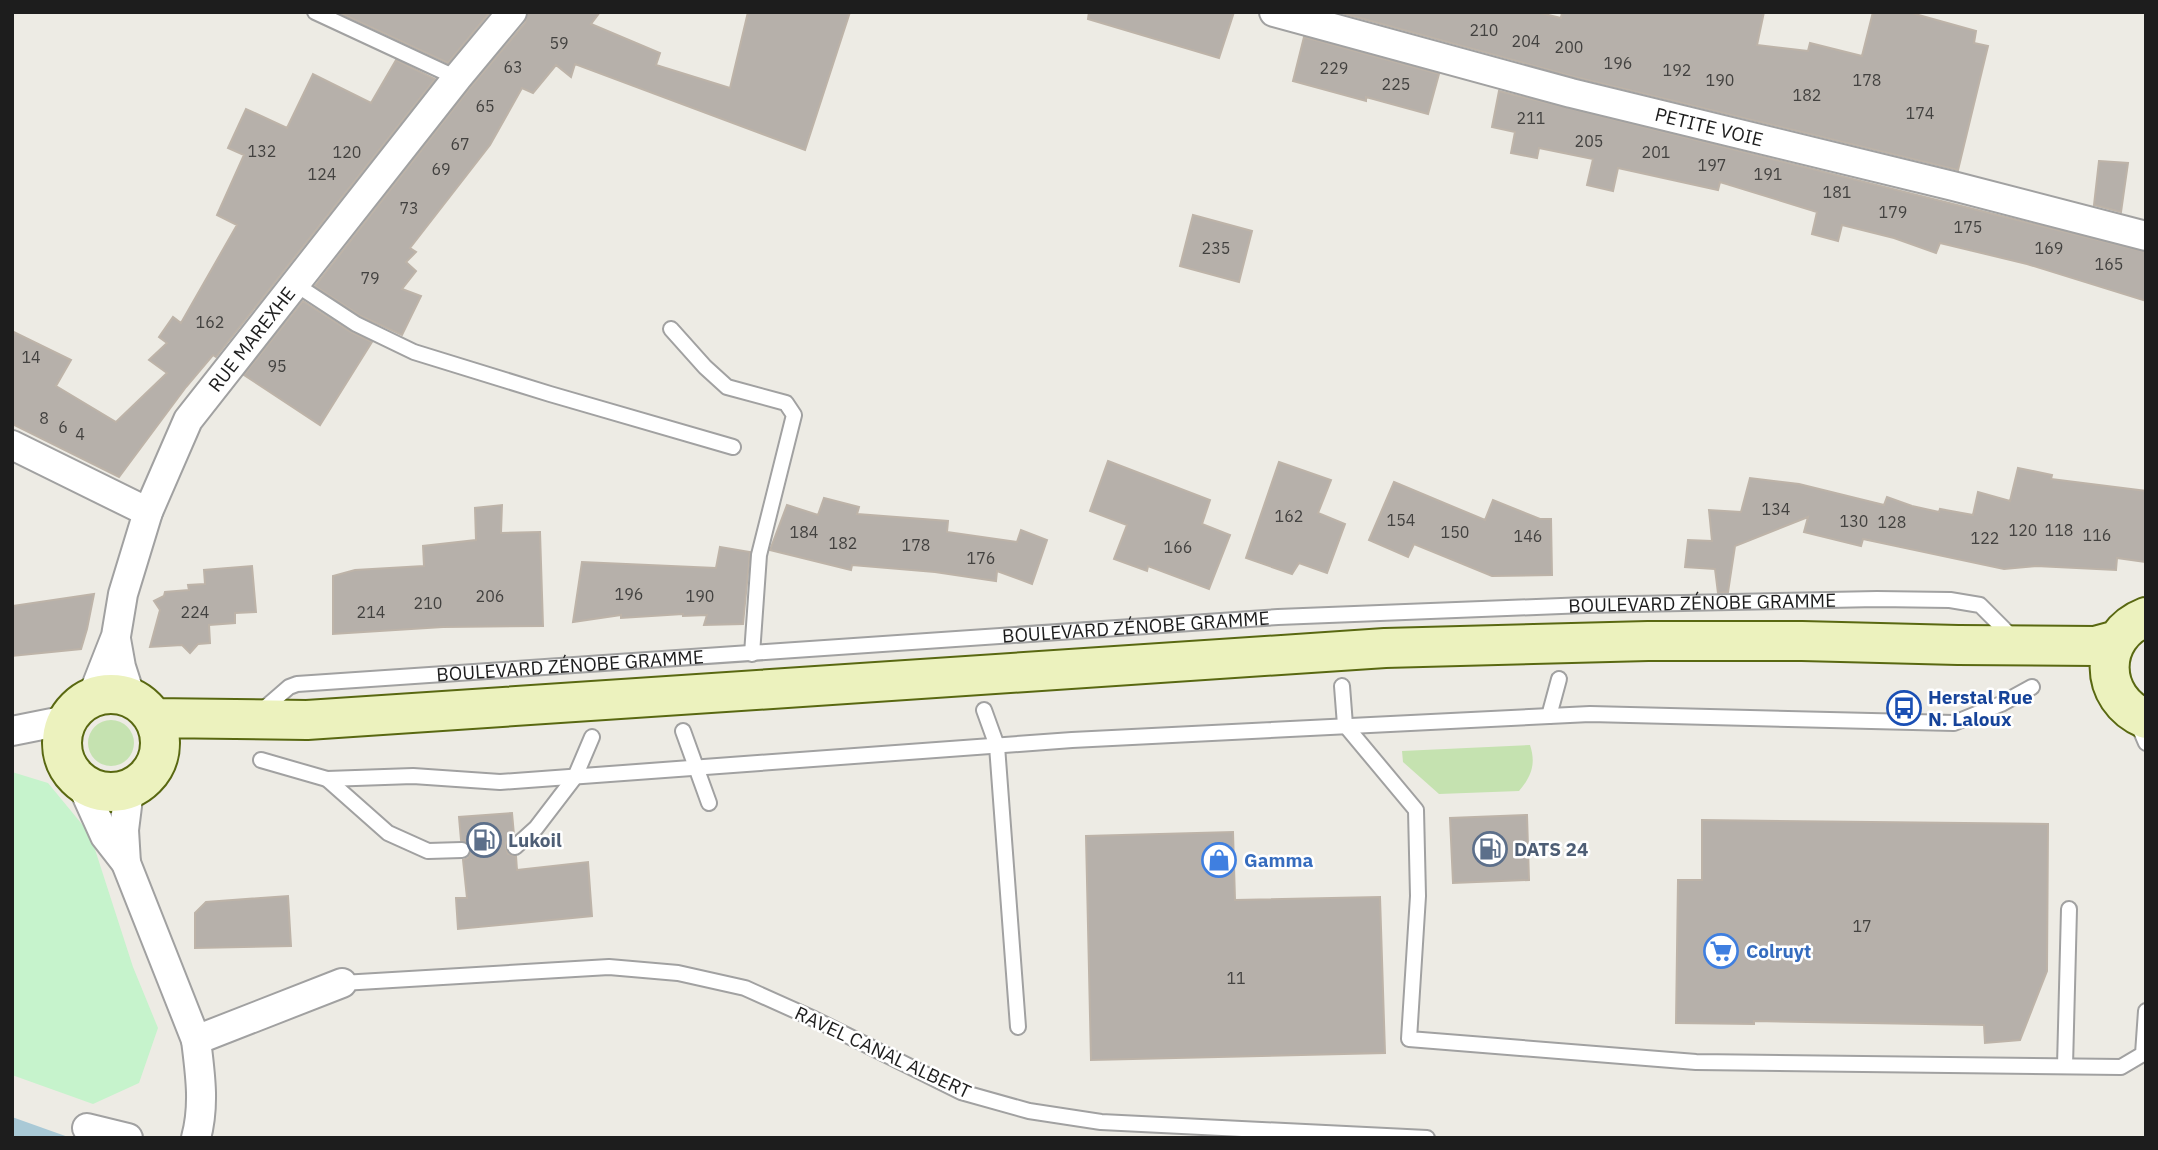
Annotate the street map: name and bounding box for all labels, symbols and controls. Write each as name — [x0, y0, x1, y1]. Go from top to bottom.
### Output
house number: 210 — [1470, 20, 1498, 40]
house number: 204 — [1512, 31, 1540, 51]
house number: 59 — [549, 33, 569, 53]
house number: 200 — [1555, 37, 1583, 57]
house number: 196 — [1604, 53, 1632, 73]
house number: 63 — [503, 57, 523, 77]
house number: 229 — [1320, 58, 1348, 78]
house number: 192 — [1663, 60, 1691, 80]
house number: 190 — [1706, 70, 1734, 90]
house number: 178 — [1853, 70, 1881, 90]
house number: 225 — [1382, 74, 1410, 94]
house number: 182 — [1793, 85, 1821, 105]
house number: 65 — [475, 96, 495, 116]
street label: PETITE VOIE — [1652, 102, 1766, 151]
house number: 174 — [1906, 103, 1934, 123]
house number: 211 — [1517, 108, 1545, 128]
house number: 205 — [1575, 131, 1603, 151]
house number: 67 — [450, 134, 470, 154]
house number: 132 — [248, 141, 276, 161]
house number: 120 — [333, 142, 361, 162]
house number: 201 — [1642, 142, 1670, 162]
house number: 197 — [1698, 155, 1726, 175]
house number: 69 — [431, 159, 451, 179]
house number: 124 — [308, 164, 336, 184]
house number: 191 — [1754, 164, 1782, 184]
house number: 181 — [1823, 182, 1851, 202]
house number: 73 — [399, 198, 419, 218]
house number: 179 — [1879, 202, 1907, 222]
house number: 175 — [1954, 217, 1982, 237]
house number: 235 — [1202, 238, 1230, 258]
house number: 169 — [2035, 238, 2063, 258]
house number: 165 — [2095, 254, 2123, 274]
house number: 79 — [360, 268, 380, 288]
street label: RUE MAREXHE — [203, 282, 300, 397]
house number: 162 — [196, 312, 224, 332]
house number: 14 — [21, 347, 41, 367]
house number: 95 — [267, 356, 287, 376]
house number: 8 — [39, 408, 49, 428]
house number: 6 — [58, 417, 68, 437]
house number: 4 — [75, 424, 85, 444]
house number: 134 — [1762, 499, 1790, 519]
house number: 162 — [1275, 506, 1303, 526]
house number: 154 — [1387, 510, 1415, 530]
house number: 130 — [1840, 511, 1868, 531]
house number: 128 — [1878, 512, 1906, 532]
house number: 120 — [2009, 520, 2037, 540]
house number: 118 — [2045, 520, 2073, 540]
house number: 184 — [790, 522, 818, 542]
house number: 150 — [1441, 522, 1469, 542]
house number: 116 — [2083, 525, 2111, 545]
house number: 146 — [1514, 526, 1542, 546]
house number: 122 — [1971, 528, 1999, 548]
house number: 182 — [829, 533, 857, 553]
house number: 178 — [902, 535, 930, 555]
house number: 166 — [1164, 537, 1192, 557]
house number: 176 — [967, 548, 995, 568]
house number: 196 — [615, 584, 643, 604]
house number: 206 — [476, 586, 504, 606]
house number: 190 — [686, 586, 714, 606]
street label: BOULEVARD ZÉNOBE GRAMME — [1568, 588, 1836, 618]
house number: 210 — [414, 593, 442, 613]
house number: 224 — [181, 602, 209, 622]
house number: 214 — [357, 602, 385, 622]
street label: BOULEVARD ZÉNOBE GRAMME — [1001, 606, 1270, 648]
street label: BOULEVARD ZÉNOBE GRAMME — [436, 644, 705, 686]
place label: Herstal Rue N. Laloux — [1928, 685, 2033, 731]
bus stop icon: Herstal Rue N. Laloux — [1885, 689, 1923, 727]
fuel station icon: Lukoil — [465, 821, 503, 859]
place label: Lukoil — [508, 828, 562, 852]
fuel station icon: DATS 24 — [1471, 830, 1509, 868]
place label: DATS 24 — [1514, 837, 1588, 861]
shop icon: Gamma — [1200, 841, 1238, 879]
place label: Gamma — [1244, 848, 1313, 872]
house number: 17 — [1852, 916, 1872, 936]
supermarket icon: Colruyt — [1702, 932, 1740, 970]
place label: Colruyt — [1746, 939, 1811, 963]
house number: 11 — [1226, 968, 1246, 988]
street label: RAVEL CANAL ALBERT — [791, 1001, 975, 1103]

